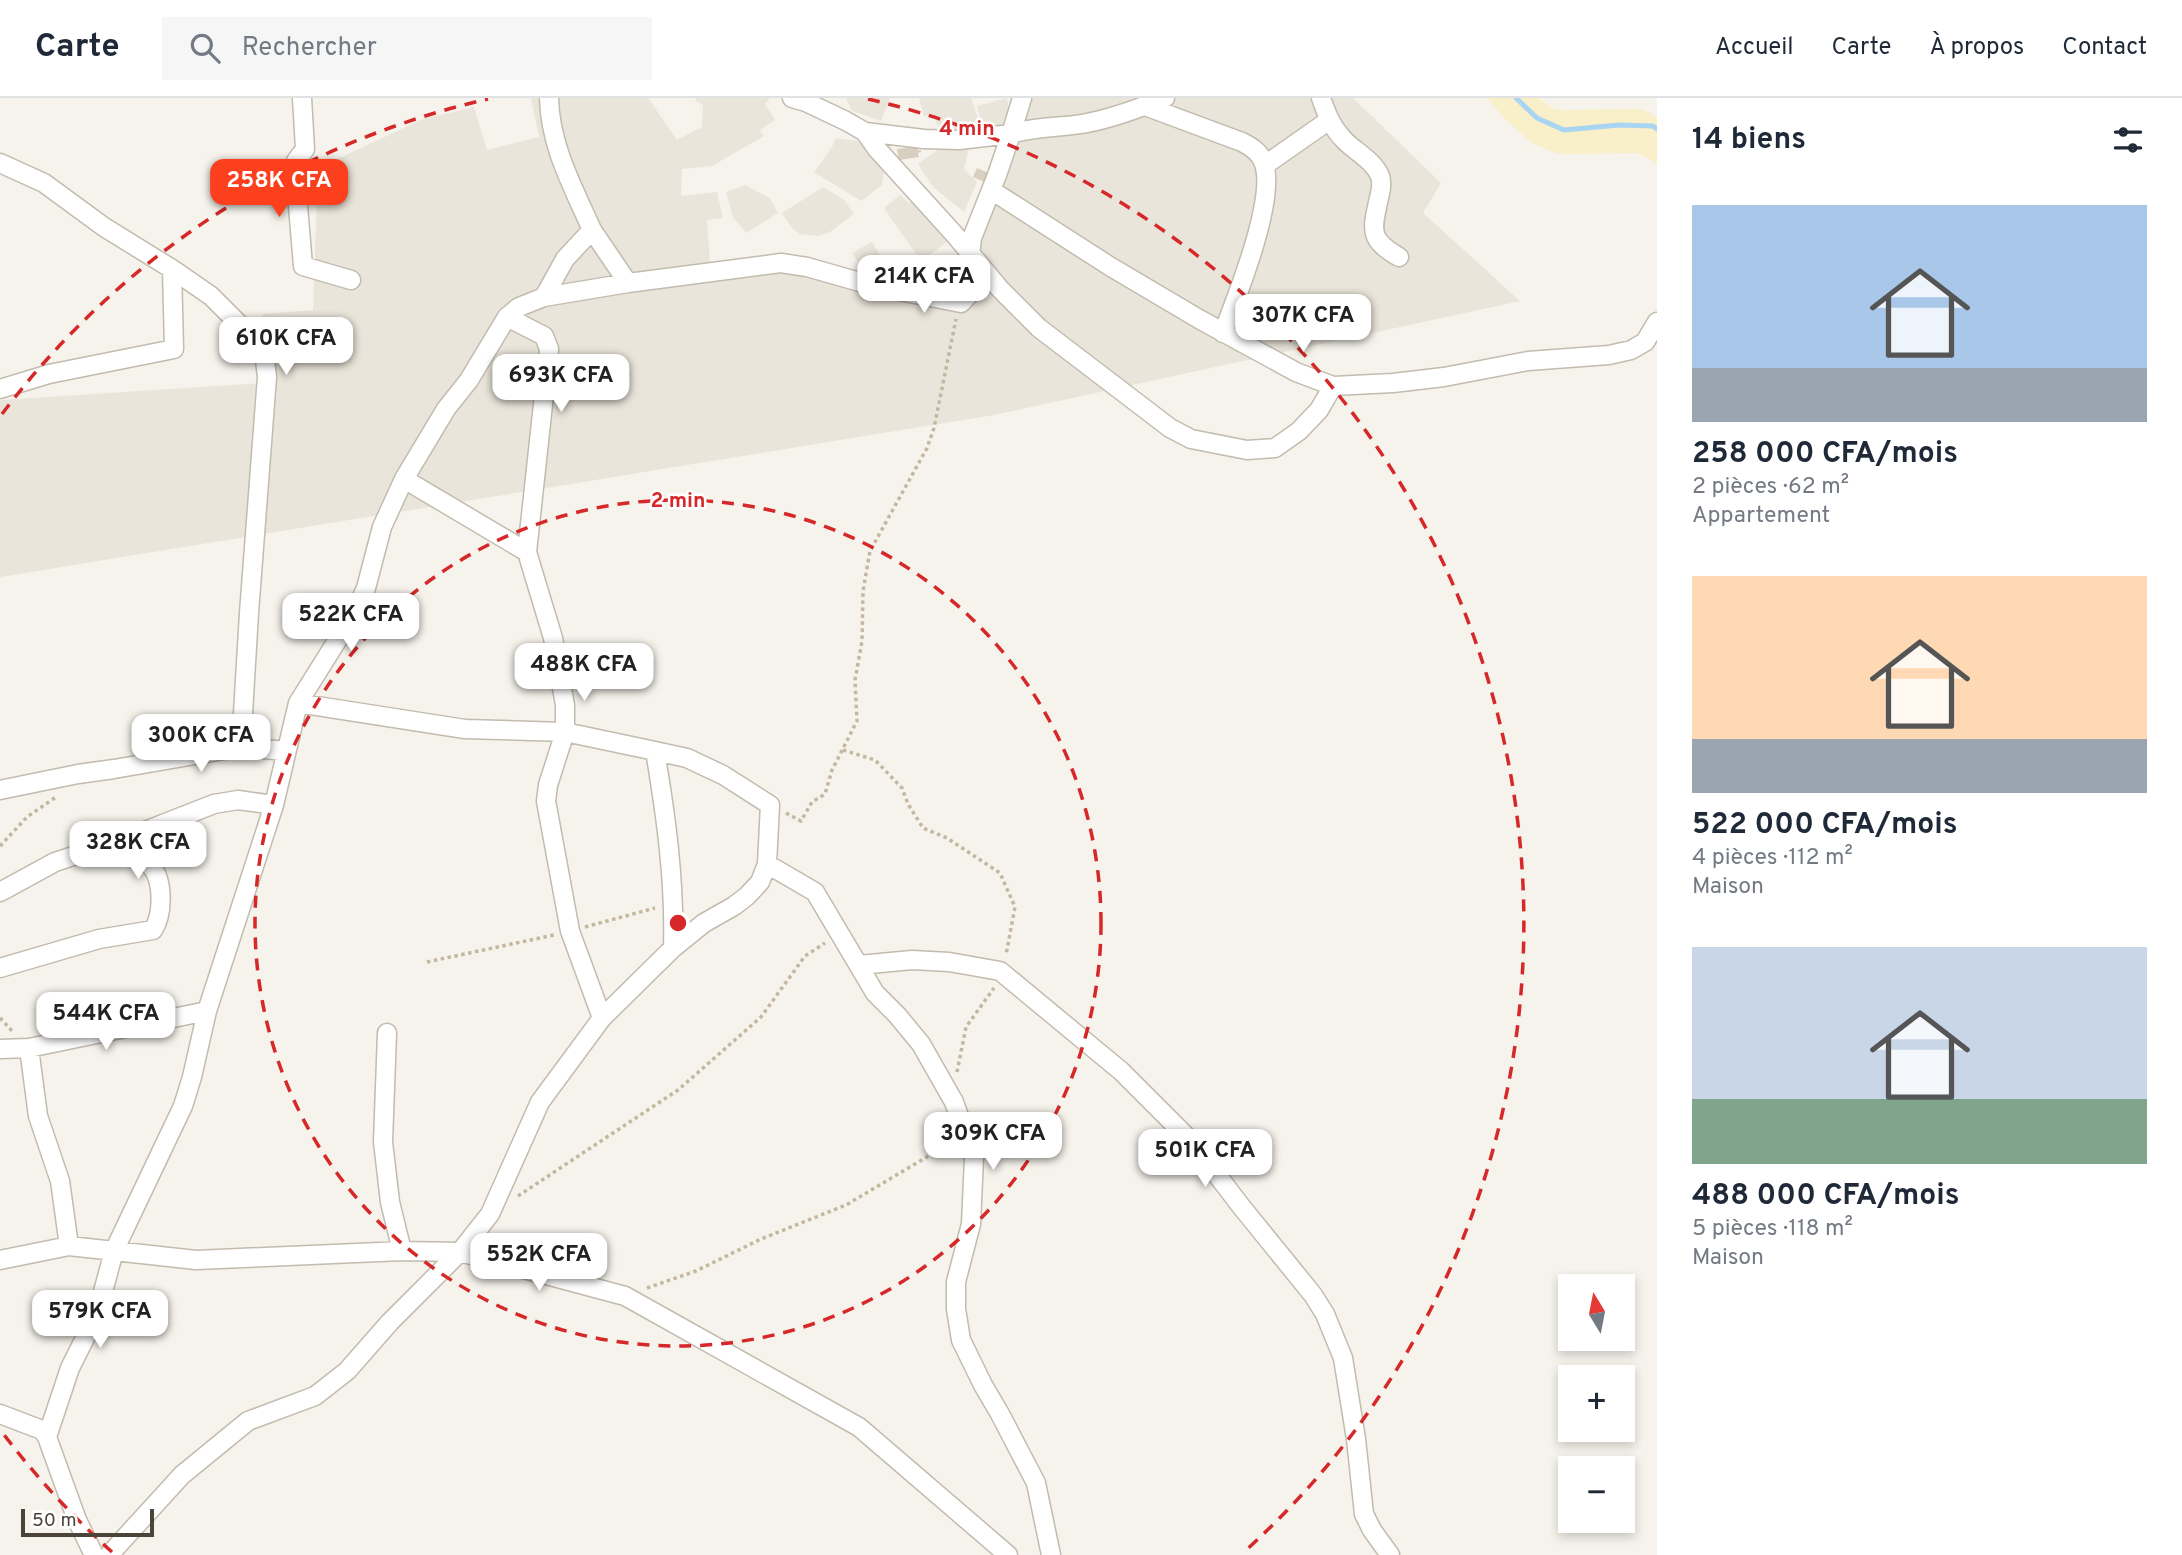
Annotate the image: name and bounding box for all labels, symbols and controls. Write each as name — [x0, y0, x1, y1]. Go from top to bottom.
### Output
search box — [162, 17, 652, 80]
text: Carte — [35, 27, 120, 69]
icon: search — [186, 29, 224, 67]
text: Rechercher — [242, 32, 377, 65]
text: Accueil — [1715, 33, 1794, 63]
text: Carte — [1832, 33, 1891, 63]
text: À propos — [1929, 33, 2024, 63]
text: Contact — [2062, 33, 2147, 63]
text: 4 min — [939, 116, 995, 143]
icon: filters — [2109, 121, 2147, 159]
text: 14 biens — [1692, 122, 1806, 159]
pin: 258K CFA — [207, 159, 351, 219]
text: 258K CFA — [226, 167, 332, 196]
icon: home — [1857, 250, 1983, 376]
pin: 214K CFA — [852, 256, 996, 315]
text: 214K CFA — [873, 263, 975, 292]
pin: 307K CFA — [1231, 294, 1375, 354]
text: 307K CFA — [1251, 302, 1355, 331]
pin: 610K CFA — [214, 317, 358, 377]
text: 610K CFA — [235, 325, 337, 354]
pin: 693K CFA — [489, 354, 633, 414]
text: 693K CFA — [508, 362, 614, 391]
text: 258 000 CFA/mois — [1692, 436, 1958, 473]
text: 2 pièces · 62 m² — [1692, 473, 1849, 502]
text: 2 min — [651, 488, 705, 515]
text: Appartement — [1692, 502, 1830, 531]
pin: 522K CFA — [279, 594, 423, 653]
text: 522K CFA — [298, 601, 404, 630]
icon: home — [1857, 621, 1983, 747]
pin: 488K CFA — [512, 644, 656, 703]
text: 488K CFA — [531, 651, 637, 680]
pin: 300K CFA — [129, 714, 273, 774]
text: 300K CFA — [147, 722, 255, 751]
text: 522 000 CFA/mois — [1692, 807, 1958, 844]
pin: 328K CFA — [66, 822, 210, 881]
text: 328K CFA — [85, 829, 191, 858]
text: 4 pièces · 112 m² — [1692, 844, 1853, 873]
text: Maison — [1692, 873, 1764, 902]
centre of rings — [666, 911, 690, 935]
pin: 544K CFA — [34, 992, 178, 1052]
icon: home — [1857, 992, 1983, 1118]
text: 544K CFA — [52, 1000, 160, 1029]
pin: 309K CFA — [921, 1112, 1065, 1172]
text: 309K CFA — [940, 1120, 1046, 1149]
pin: 501K CFA — [1133, 1130, 1277, 1189]
text: 501K CFA — [1154, 1137, 1256, 1166]
text: 488 000 CFA/mois — [1692, 1178, 1960, 1215]
text: 5 pièces · 118 m² — [1692, 1215, 1853, 1244]
pin: 552K CFA — [467, 1234, 611, 1293]
text: 552K CFA — [486, 1241, 592, 1270]
text: Maison — [1692, 1244, 1764, 1273]
north arrow — [1558, 1274, 1634, 1351]
map controls — [1558, 1274, 1635, 1533]
pin: 579K CFA — [28, 1290, 172, 1350]
text: 579K CFA — [48, 1298, 152, 1327]
button: + — [1558, 1365, 1635, 1442]
button: − — [1558, 1456, 1635, 1533]
scale bar — [21, 1506, 154, 1538]
text: 50 m — [32, 1509, 77, 1533]

